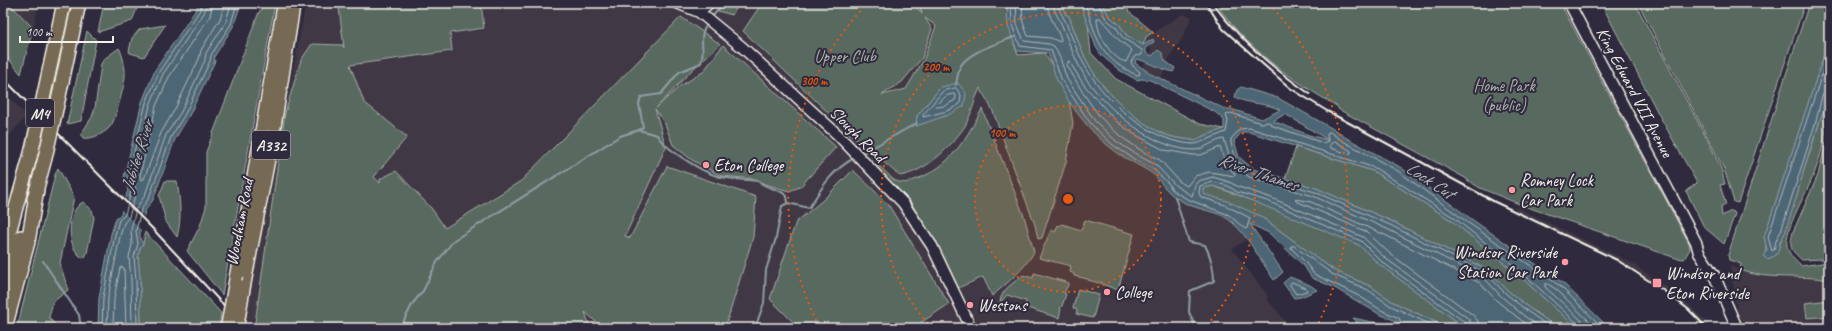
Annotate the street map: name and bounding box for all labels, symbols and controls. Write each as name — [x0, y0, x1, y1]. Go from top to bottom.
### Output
scale bar — [20, 18, 113, 44]
text: 100 m — [26, 24, 53, 40]
street label: King Edward VII Avenue — [1591, 24, 1678, 162]
park label: Upper Club — [814, 46, 877, 67]
text: 200 m — [923, 59, 950, 75]
text: 300 m — [801, 73, 828, 89]
park label: Home Park (public) — [1473, 75, 1536, 116]
road number: M4 — [26, 99, 54, 127]
street label: Slough Road — [825, 102, 892, 168]
water label: Jubilee River — [115, 114, 159, 196]
text: 100 m — [989, 125, 1016, 141]
road number: A332 — [252, 131, 290, 159]
water label: River Thames — [1216, 148, 1303, 197]
place label: Eton College — [714, 155, 785, 176]
water label: Lock Cut — [1402, 156, 1462, 206]
marker: Eton College — [701, 160, 711, 170]
place label: Romney Lock Car Park — [1520, 170, 1595, 211]
street label: Woodham Road — [221, 175, 259, 267]
marker: Romney Lock Car Park — [1507, 185, 1517, 195]
centre of rings — [1061, 192, 1075, 206]
place label: Windsor Riverside Station Car Park — [1454, 242, 1559, 283]
marker: Windsor Riverside Station Car Park — [1560, 257, 1570, 267]
place label: Windsor and Eton Riverside — [1666, 263, 1751, 304]
marker: Windsor and Eton Riverside — [1651, 277, 1663, 289]
place label: College — [1115, 282, 1153, 303]
marker: College — [1102, 287, 1112, 297]
place label: Westons — [978, 295, 1029, 316]
marker: Westons — [965, 300, 975, 310]

